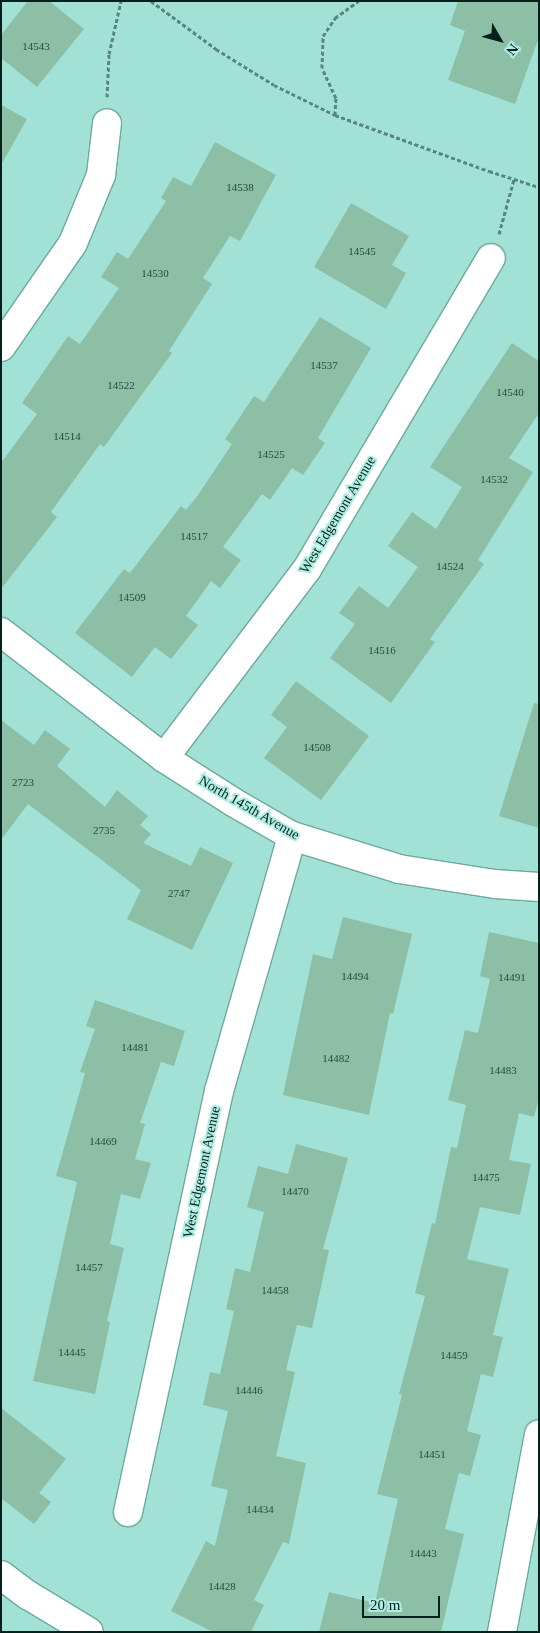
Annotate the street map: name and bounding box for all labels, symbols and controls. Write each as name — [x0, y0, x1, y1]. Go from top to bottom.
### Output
north arrow — [475, 15, 525, 65]
house number: 14543 — [22, 39, 50, 53]
text: N — [503, 41, 521, 58]
house number: 14538 — [226, 180, 254, 194]
house number: 14545 — [348, 244, 376, 258]
house number: 14530 — [141, 266, 169, 280]
house number: 14537 — [310, 358, 338, 372]
house number: 14522 — [107, 378, 135, 392]
house number: 14540 — [496, 385, 524, 399]
house number: 14514 — [53, 429, 81, 443]
house number: 14525 — [257, 447, 285, 461]
street label: West Edgemont Avenue — [296, 453, 380, 577]
house number: 14532 — [480, 472, 508, 486]
house number: 14517 — [180, 529, 208, 543]
house number: 14524 — [436, 559, 464, 573]
house number: 14509 — [118, 590, 146, 604]
house number: 14516 — [368, 643, 396, 657]
house number: 14508 — [303, 740, 331, 754]
street label: North 145th Avenue — [195, 772, 303, 844]
house number: 2723 — [12, 775, 34, 789]
house number: 2735 — [93, 823, 115, 837]
house number: 2747 — [168, 886, 190, 900]
house number: 14494 — [341, 969, 369, 983]
house number: 14491 — [498, 970, 526, 984]
house number: 14481 — [121, 1040, 149, 1054]
house number: 14482 — [322, 1051, 350, 1065]
house number: 14483 — [489, 1063, 517, 1077]
street label: West Edgemont Avenue — [180, 1104, 224, 1240]
house number: 14469 — [89, 1134, 117, 1148]
house number: 14475 — [472, 1170, 500, 1184]
house number: 14470 — [281, 1184, 309, 1198]
house number: 14457 — [75, 1260, 103, 1274]
house number: 14458 — [261, 1283, 289, 1297]
house number: 14445 — [58, 1345, 86, 1359]
house number: 14459 — [440, 1348, 468, 1362]
house number: 14446 — [235, 1383, 263, 1397]
house number: 14451 — [418, 1447, 446, 1461]
house number: 14434 — [246, 1502, 274, 1516]
house number: 14443 — [409, 1546, 437, 1560]
house number: 14428 — [208, 1579, 236, 1593]
scale bar — [365, 1586, 442, 1618]
text: 20 m — [370, 1597, 400, 1613]

